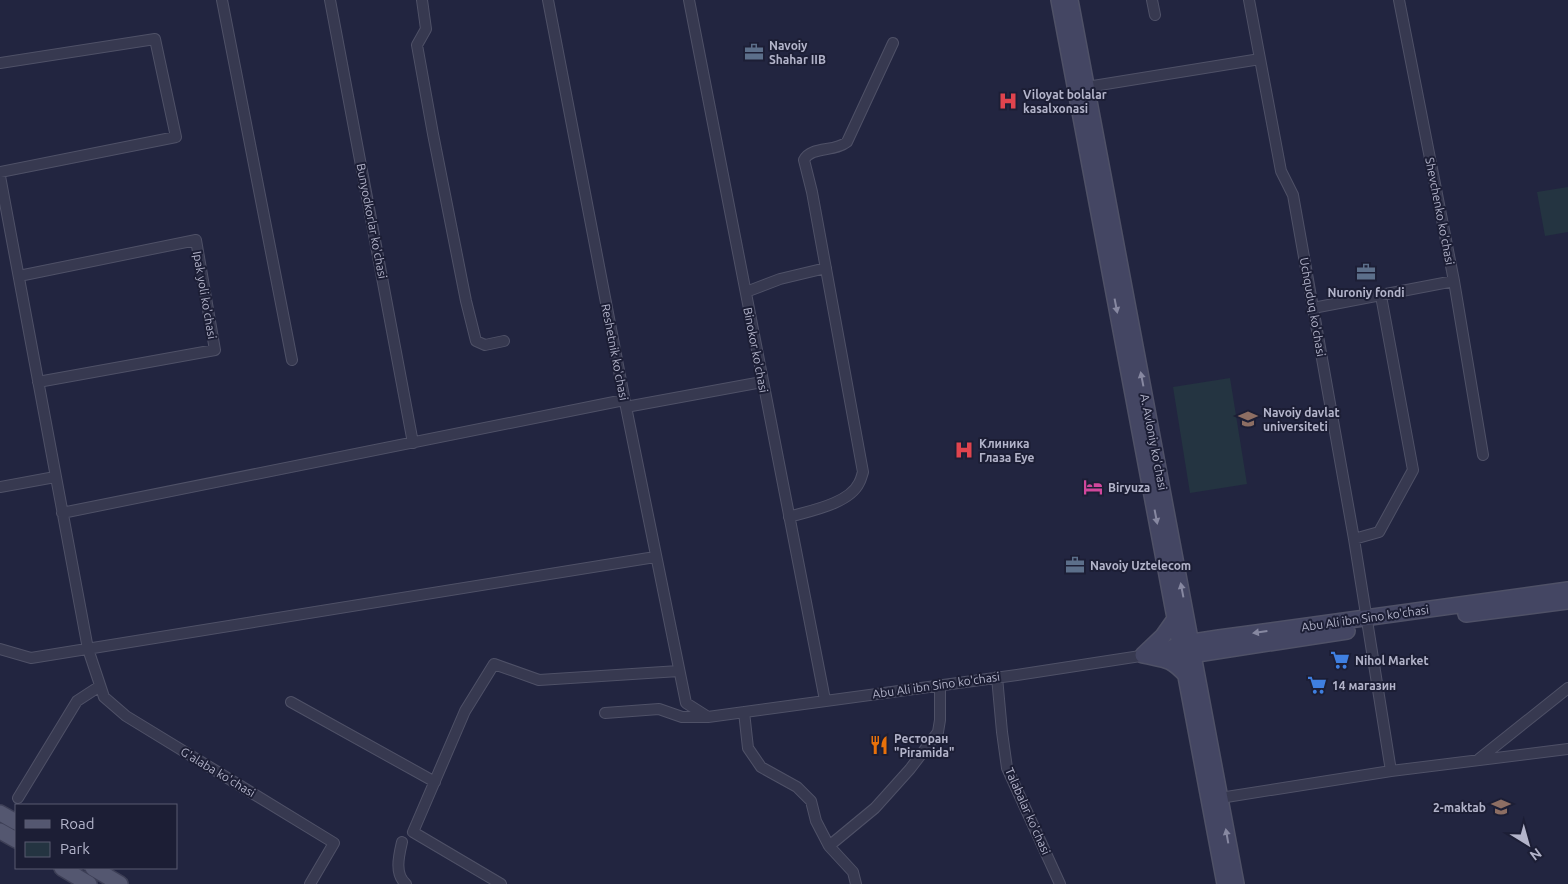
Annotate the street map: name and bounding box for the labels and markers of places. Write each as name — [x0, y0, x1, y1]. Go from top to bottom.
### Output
place label: Navoiy Shahar IIB — [769, 39, 826, 66]
office icon: Navoiy Shahar IIB — [743, 41, 765, 63]
place label: Viloyat bolalar kasalxonasi — [1023, 88, 1107, 115]
hospital icon: Viloyat bolalar kasalxonasi — [997, 90, 1019, 112]
office icon: Nuroniy fondi — [1355, 261, 1377, 283]
place label: Nuroniy fondi — [1327, 286, 1405, 299]
place label: Navoiy davlat universiteti — [1263, 406, 1340, 433]
school or university icon: Navoiy davlat universiteti — [1237, 408, 1259, 430]
place label: Клиника Глаза Eye — [979, 437, 1034, 464]
hospital icon: Клиника Глаза Eye — [953, 439, 975, 461]
hotel icon: Biryuza — [1082, 476, 1104, 498]
place label: Biryuza — [1108, 481, 1150, 494]
office icon: Navoiy Uztelecom — [1064, 554, 1086, 576]
place label: Navoiy Uztelecom — [1090, 559, 1191, 572]
supermarket icon: Nihol Market — [1329, 649, 1351, 671]
place label: Nihol Market — [1355, 654, 1429, 667]
supermarket icon: 14 магазин — [1306, 674, 1328, 696]
place label: 14 магазин — [1332, 679, 1396, 692]
place label: Ресторан "Piramida" — [894, 732, 954, 759]
restaurant icon: Ресторан "Piramida" — [868, 734, 890, 756]
school or university icon: 2-maktab — [1490, 796, 1512, 818]
place label: 2-maktab — [1433, 801, 1486, 814]

